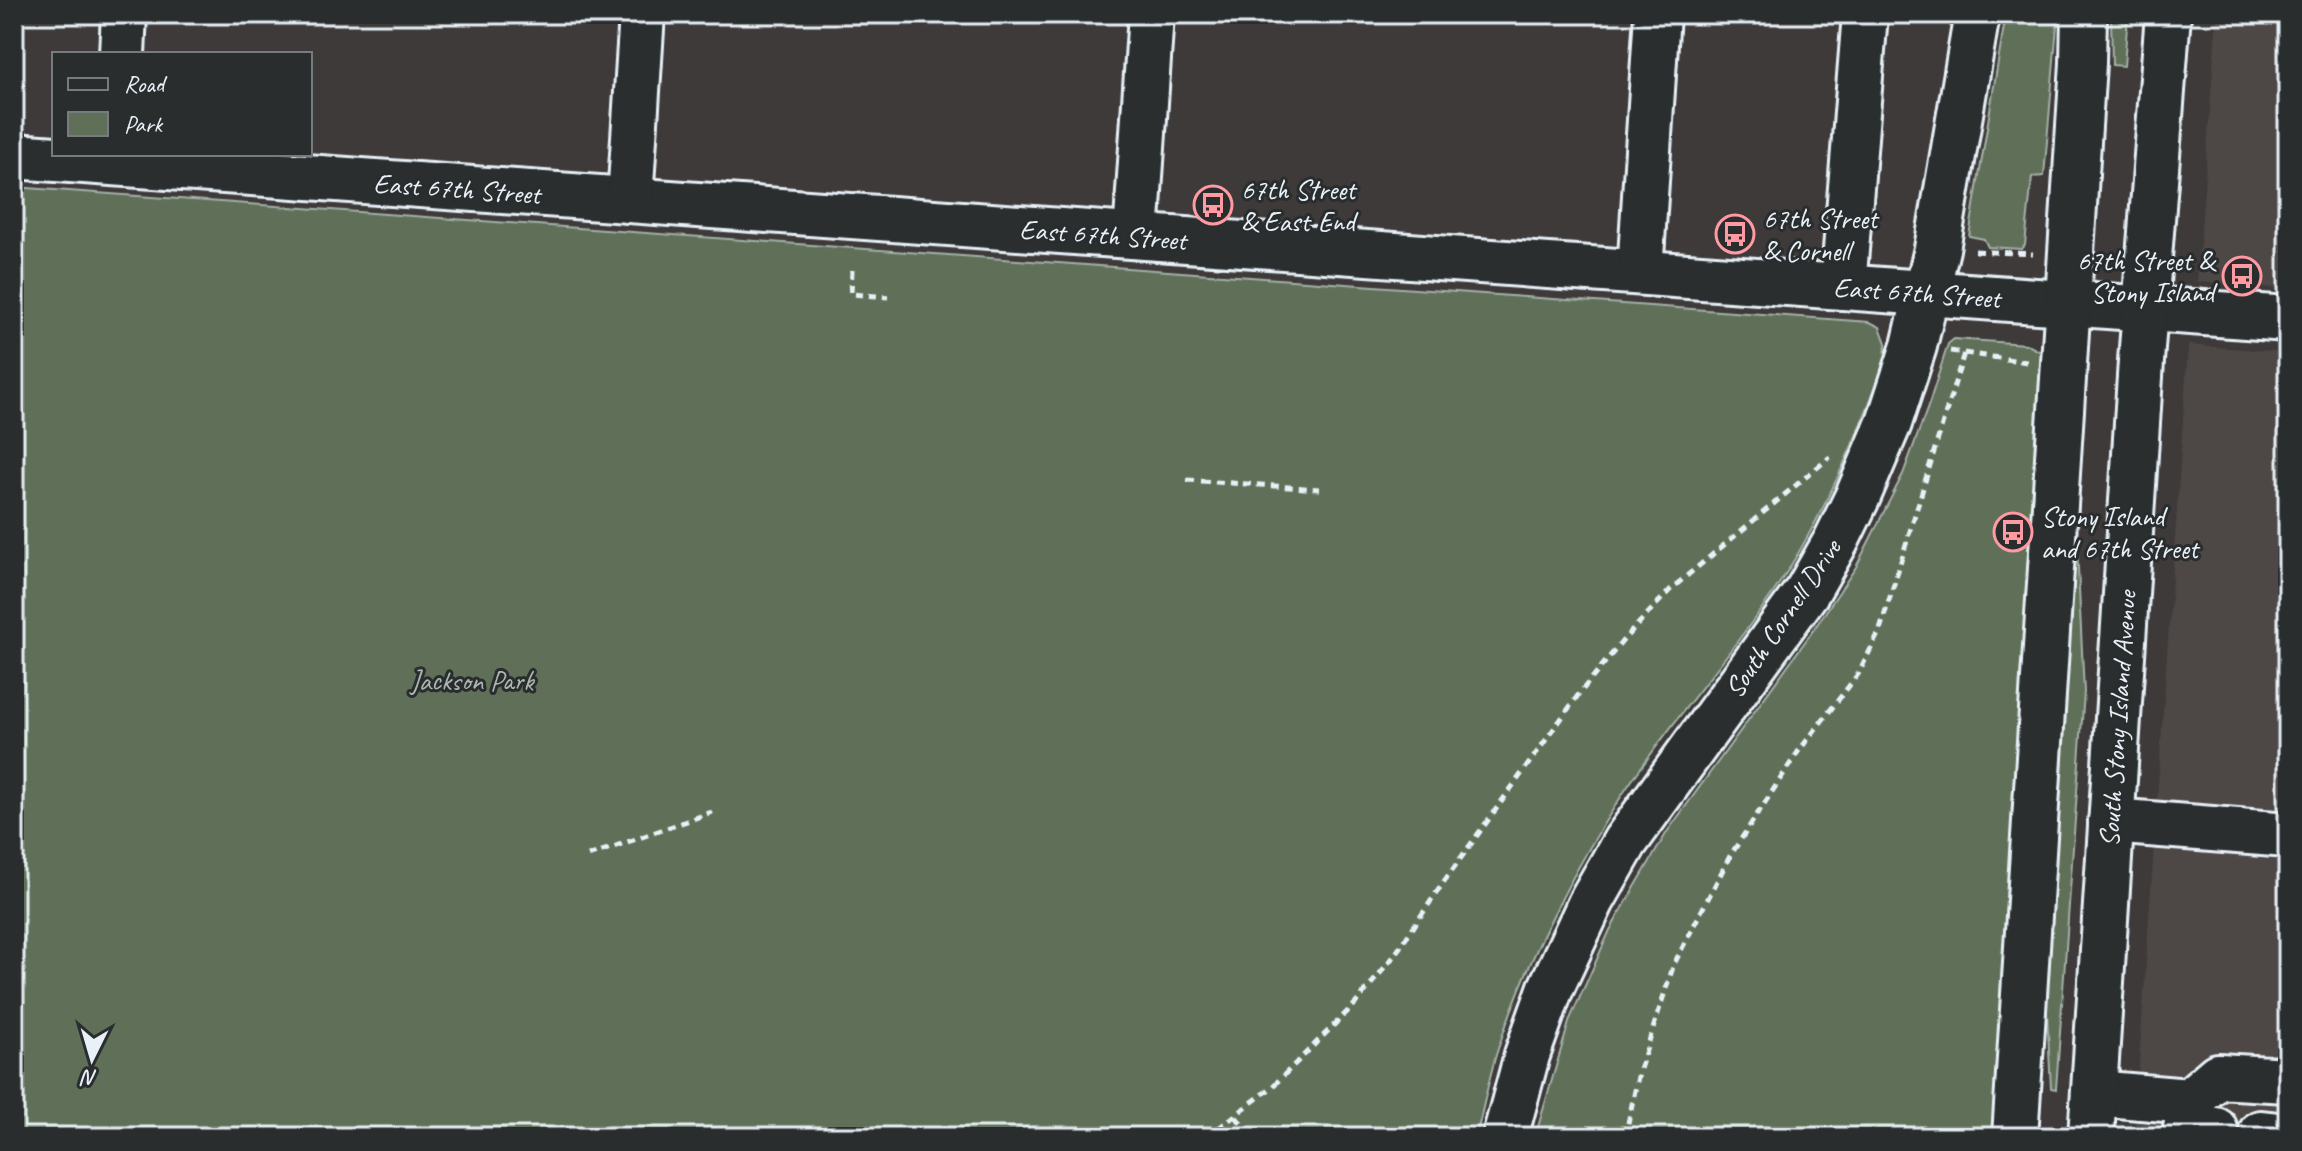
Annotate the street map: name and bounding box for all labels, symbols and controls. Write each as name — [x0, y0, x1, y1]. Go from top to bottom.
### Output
legend — [52, 52, 312, 156]
text: Road — [124, 69, 168, 99]
text: Park — [124, 109, 164, 139]
street label: East 67th Street — [372, 165, 544, 212]
place label: 67th Street & East End — [1241, 172, 1359, 239]
bus stop icon: 67th Street & East End — [1192, 184, 1234, 226]
place label: 67th Street & Cornell — [1763, 201, 1880, 268]
street label: East 67th Street — [1018, 211, 1190, 258]
bus stop icon: 67th Street & Cornell — [1714, 213, 1756, 255]
place label: 67th Street & Stony Island — [2077, 243, 2218, 310]
bus stop icon: 67th Street & Stony Island — [2221, 255, 2263, 297]
street label: East 67th Street — [1832, 269, 2004, 316]
place label: Stony Island and 67th Street — [2041, 499, 2201, 566]
bus stop icon: Stony Island and 67th Street — [1992, 511, 2034, 553]
street label: South Cornell Drive — [1716, 531, 1849, 704]
street label: South Stony Island Avenue — [2091, 588, 2144, 848]
park label: Jackson Park — [408, 663, 535, 698]
north arrow — [52, 1019, 132, 1099]
text: N — [79, 1063, 98, 1092]

